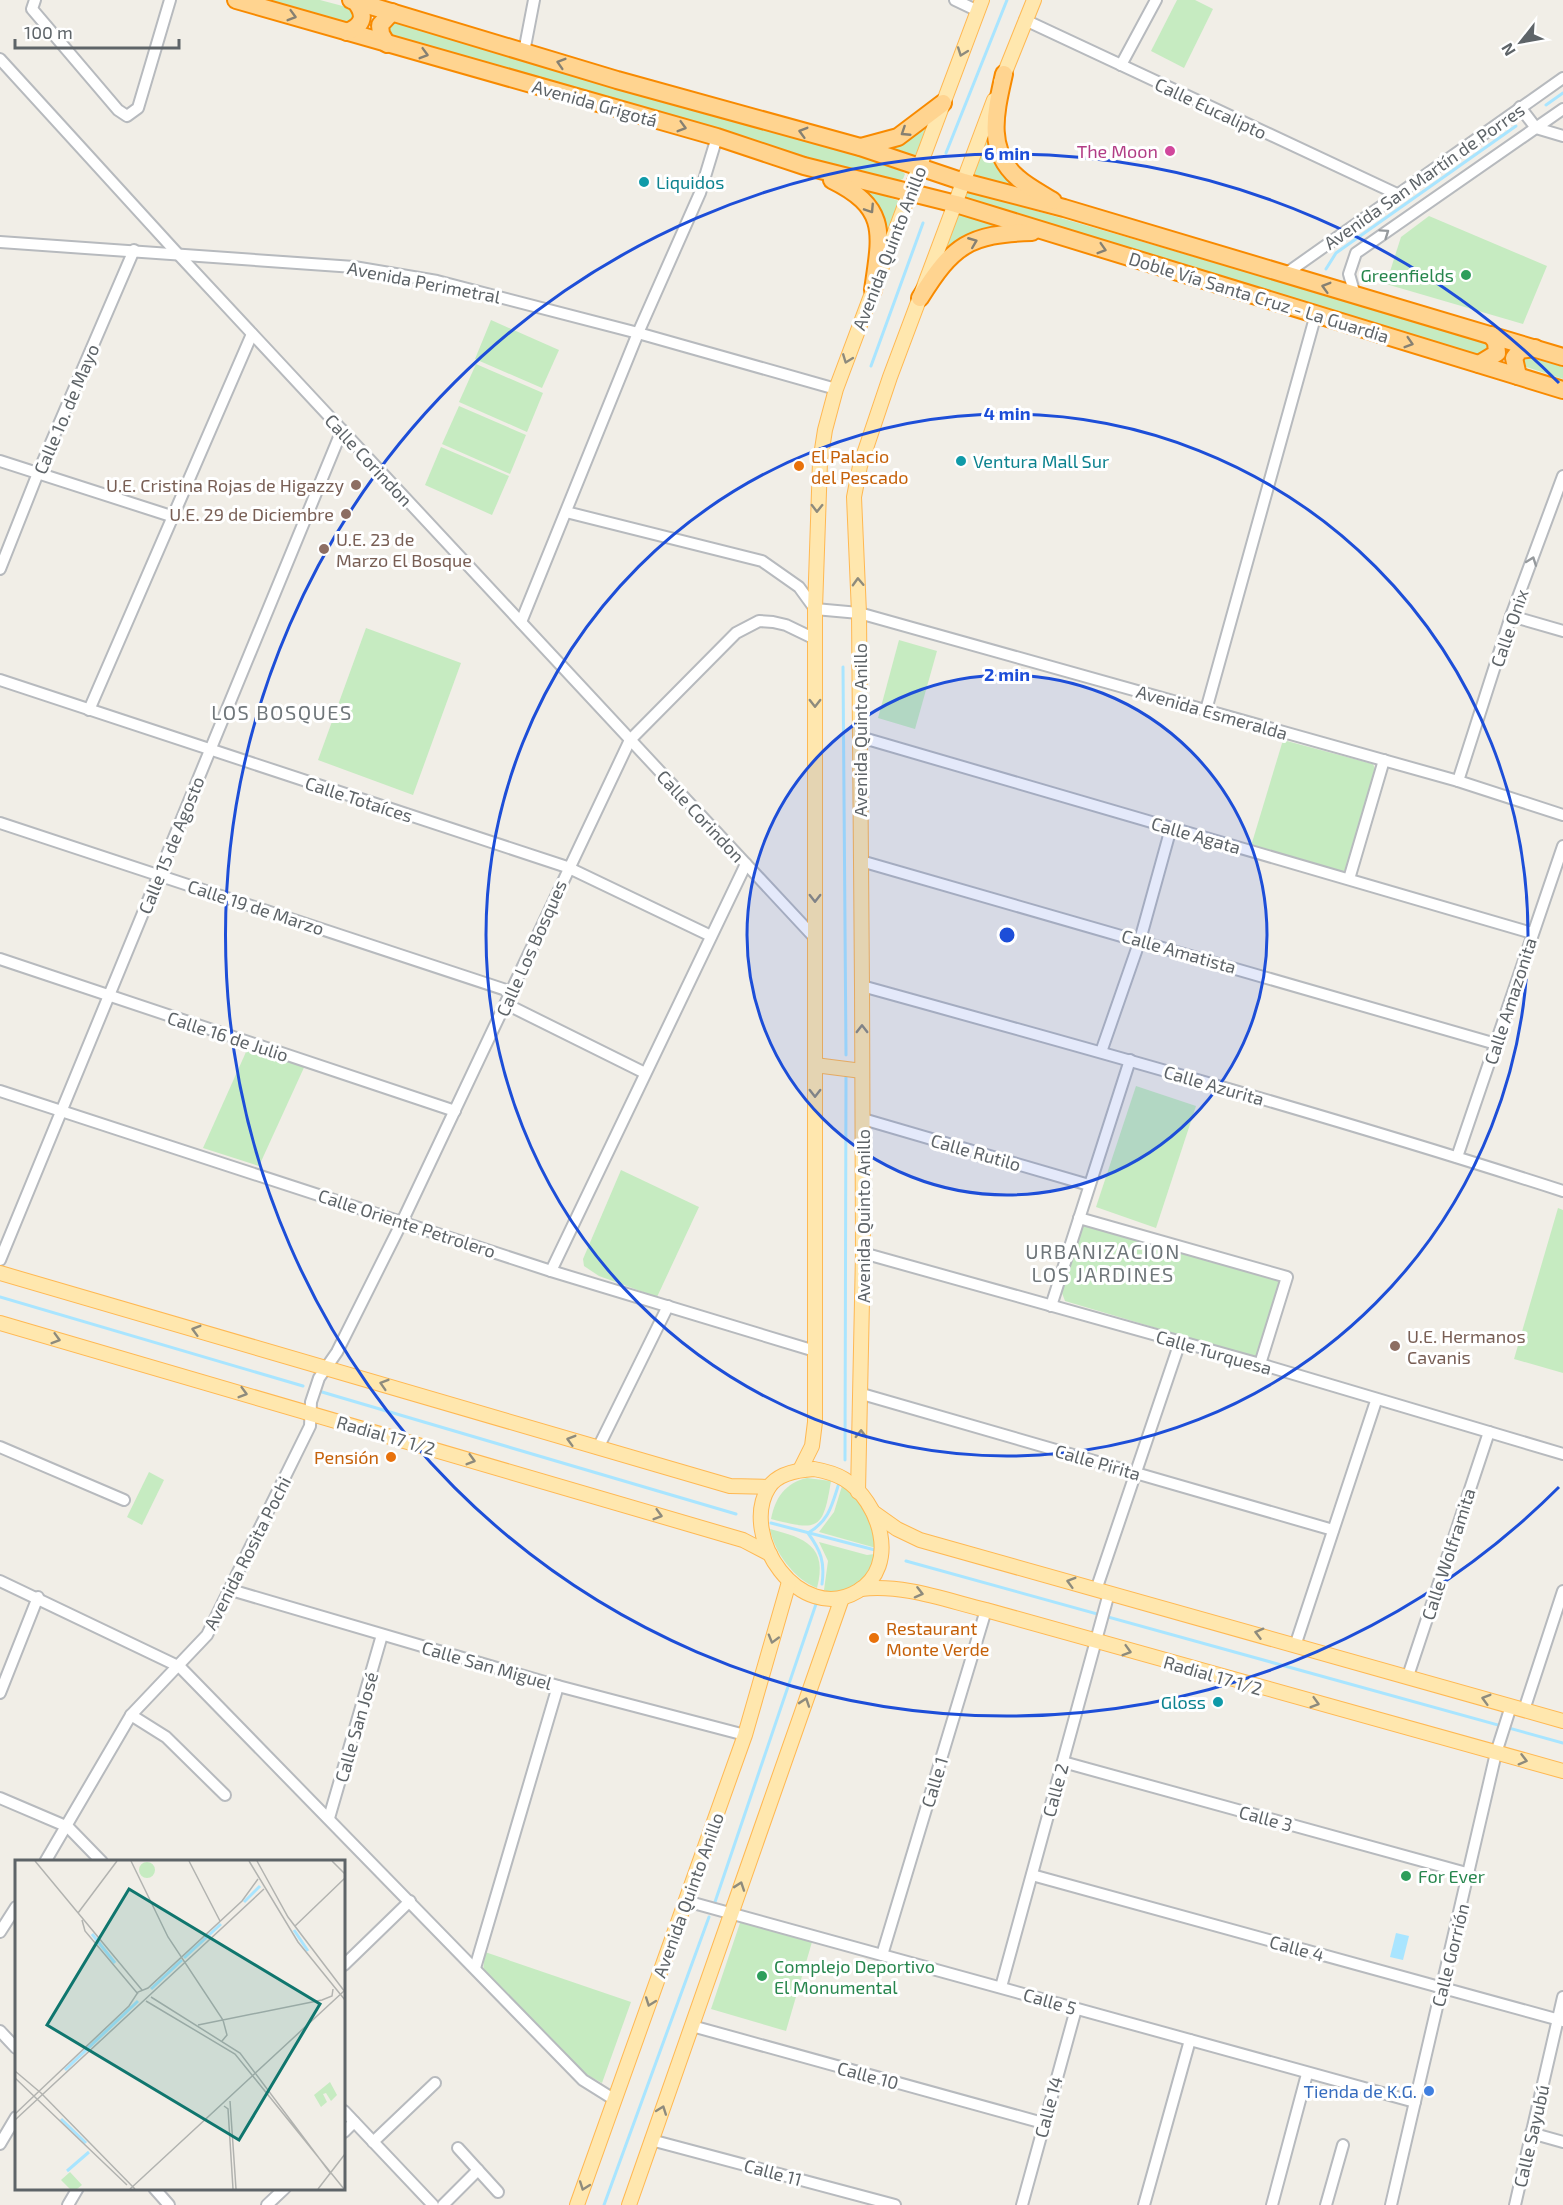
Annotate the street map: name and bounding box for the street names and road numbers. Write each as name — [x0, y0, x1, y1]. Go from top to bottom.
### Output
street label: Calle Eucalipto — [1152, 72, 1270, 144]
street label: Avenida Grigotá — [530, 75, 660, 131]
street label: Avenida San Martín de Porres — [1319, 98, 1529, 254]
street label: Avenida Quinto Anillo — [848, 163, 930, 333]
street label: Doble Vía Santa Cruz - La Guardia — [1126, 247, 1392, 347]
street label: Avenida Perimetral — [345, 256, 503, 308]
street label: Calle 1o. de Mayo — [29, 341, 103, 477]
street label: Calle Corindon — [321, 409, 417, 511]
street label: Calle Onix — [1485, 586, 1533, 670]
street label: Avenida Quinto Anillo — [849, 643, 871, 817]
street label: Avenida Esmeralda — [1134, 680, 1290, 744]
street label: Calle Corindon — [653, 765, 749, 867]
street label: Calle Totaíces — [303, 771, 415, 827]
street label: Calle 15 de Agosto — [133, 773, 209, 917]
street label: Calle Agata — [1149, 812, 1243, 858]
street label: Calle 19 de Marzo — [185, 875, 327, 939]
street label: Calle Los Bosques — [491, 876, 571, 1020]
street label: Calle Amatista — [1119, 924, 1239, 978]
street label: Calle Amazonita — [1479, 935, 1541, 1067]
street label: Calle 16 de Julio — [165, 1006, 291, 1066]
street label: Calle Azurita — [1161, 1060, 1267, 1110]
street label: Avenida Quinto Anillo — [852, 1129, 874, 1303]
street label: Calle Rutilo — [928, 1129, 1024, 1175]
street label: Calle Oriente Petrolero — [315, 1184, 499, 1262]
street label: Calle Turquesa — [1154, 1325, 1274, 1379]
street label: Radial 17 1/2 — [334, 1410, 438, 1460]
street label: Calle Pirita — [1053, 1439, 1143, 1485]
street label: Avenida Rosita Pochi — [199, 1473, 295, 1633]
street label: Calle Wolframita — [1416, 1485, 1480, 1623]
street label: Calle San Miguel — [419, 1636, 555, 1694]
street label: Radial 17 1/2 — [1161, 1650, 1265, 1700]
street label: Calle San José — [330, 1669, 382, 1785]
street label: Calle 1 — [916, 1754, 952, 1810]
street label: Calle 2 — [1037, 1761, 1073, 1819]
street label: Calle 3 — [1237, 1800, 1295, 1836]
street label: Avenida Quinto Anillo — [648, 1809, 728, 1981]
street label: Calle Gorrión — [1427, 1901, 1473, 2009]
street label: Calle 4 — [1267, 1930, 1327, 1966]
street label: Calle 5 — [1021, 1983, 1079, 2019]
street label: Calle 10 — [835, 2056, 901, 2094]
street label: Calle 14 — [1029, 2074, 1067, 2140]
street label: Calle Sayubú — [1508, 2082, 1554, 2190]
street label: Calle 11 — [742, 2154, 804, 2190]

